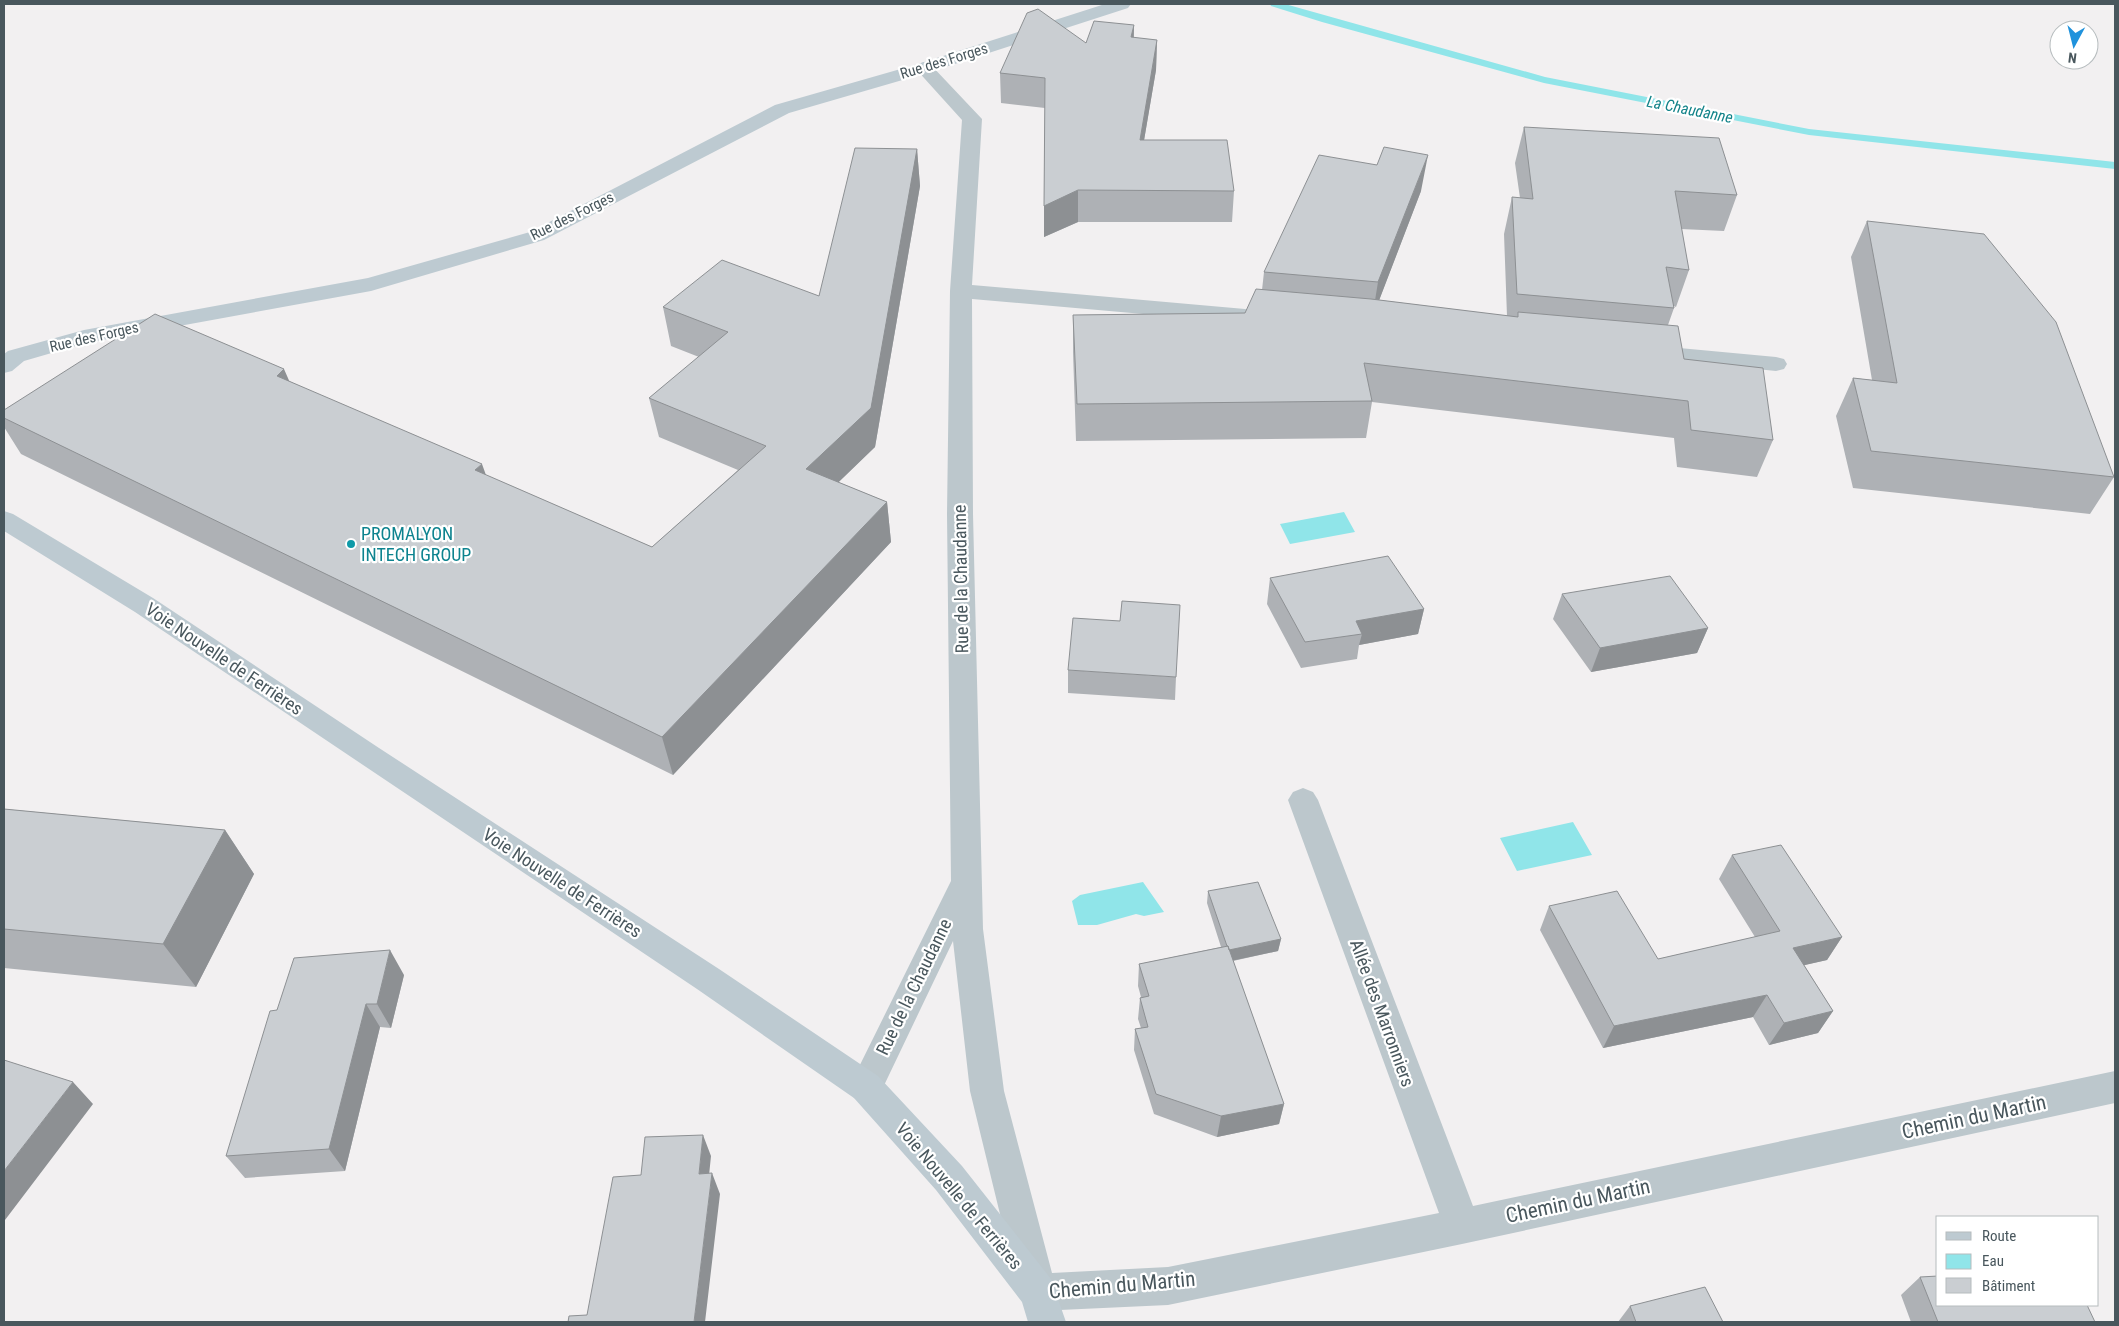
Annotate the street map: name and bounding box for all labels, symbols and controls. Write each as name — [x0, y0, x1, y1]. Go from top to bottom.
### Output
north arrow — [2049, 20, 2099, 70]
street label: Rue des Forges — [898, 39, 990, 83]
text: N — [2067, 49, 2078, 66]
water label: La Chaudanne — [1645, 92, 1734, 127]
street label: Rue des Forges — [527, 188, 617, 244]
street label: Rue des Forges — [48, 318, 140, 356]
street label: Rue de la Chaudanne — [949, 504, 972, 654]
place label: PROMALYON INTECH GROUP — [361, 523, 471, 565]
marker: PROMALYON INTECH GROUP — [345, 538, 357, 550]
street label: Voie Nouvelle de Ferrières — [142, 598, 307, 719]
street label: Voie Nouvelle de Ferrières — [479, 823, 646, 942]
street label: Rue de la Chaudanne — [871, 915, 956, 1058]
street label: Allée des Marronniers — [1346, 936, 1419, 1089]
street label: Chemin du Martin — [1900, 1090, 2048, 1144]
street label: Voie Nouvelle de Ferrières — [892, 1118, 1027, 1273]
street label: Chemin du Martin — [1504, 1174, 1652, 1228]
legend — [1936, 1216, 2099, 1306]
text: Route — [1982, 1227, 2016, 1245]
text: Eau — [1982, 1252, 2004, 1270]
street label: Chemin du Martin — [1048, 1267, 1196, 1303]
text: Bâtiment — [1982, 1277, 2035, 1295]

